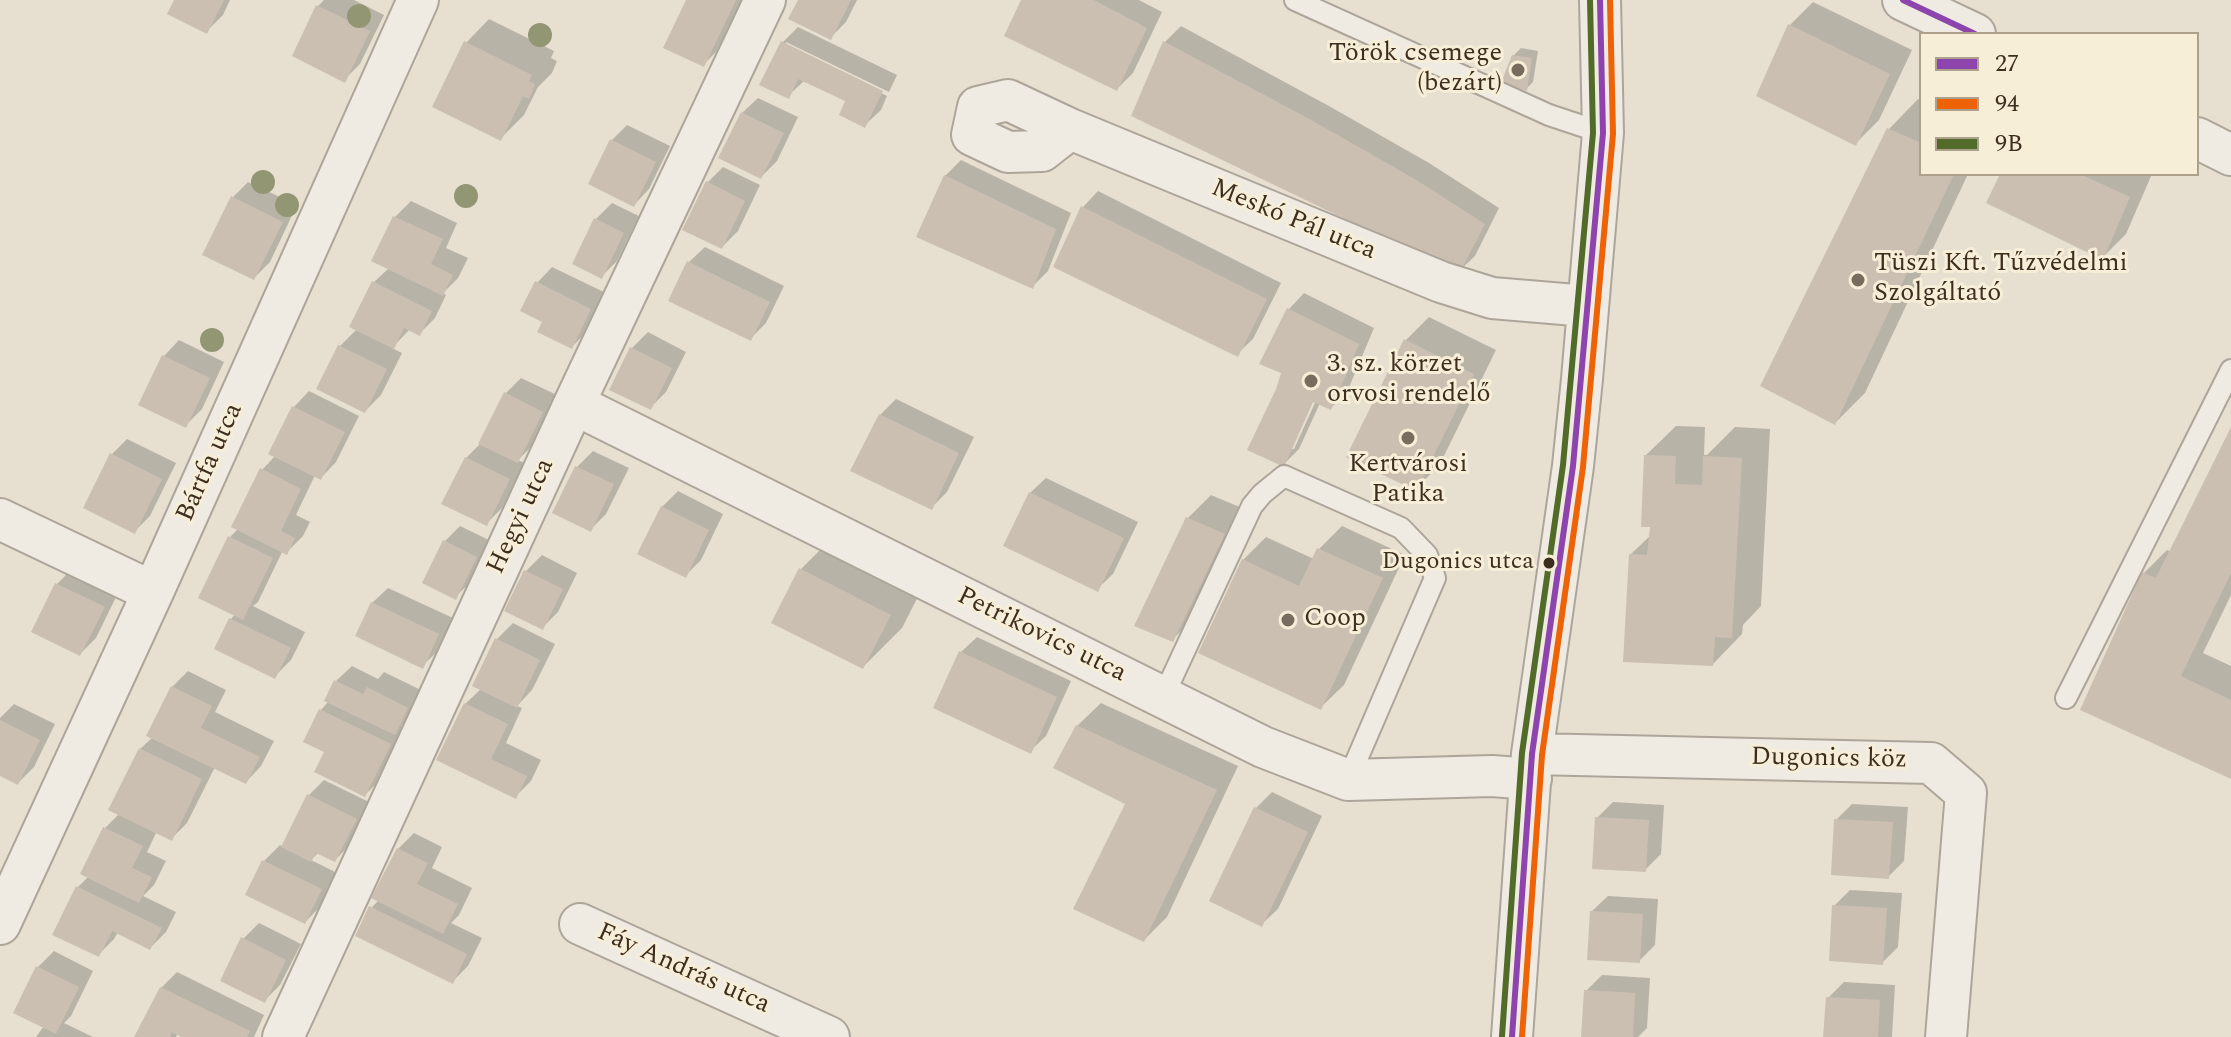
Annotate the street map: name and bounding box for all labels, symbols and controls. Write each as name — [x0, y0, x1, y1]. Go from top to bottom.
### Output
legend — [1919, 32, 2199, 176]
place label: Török csemege (bezárt) — [1329, 39, 1502, 100]
text: 27 — [1995, 46, 2019, 82]
marker: Török csemege (bezárt) — [1509, 61, 1527, 79]
text: 94 — [1995, 86, 2019, 122]
text: 9B — [1995, 126, 2023, 162]
street label: Meskó Pál utca — [1206, 174, 1380, 268]
place label: Tüszi Kft. Tűzvédelmi Szolgáltató — [1874, 249, 2128, 310]
marker: Tüszi Kft. Tűzvédelmi Szolgáltató — [1849, 271, 1867, 289]
place label: 3. sz. körzet orvosi rendelő — [1327, 350, 1491, 412]
marker: 3. sz. körzet orvosi rendelő — [1302, 372, 1320, 390]
street label: Bártfa utca — [171, 399, 251, 527]
marker: Kertvárosi Patika — [1399, 429, 1417, 447]
place label: Kertvárosi Patika — [1348, 450, 1468, 512]
street label: Hegyi utca — [482, 454, 562, 580]
place label: Dugonics utca — [1382, 549, 1534, 577]
marker: Dugonics utca — [1541, 555, 1557, 571]
street label: Petrikovics utca — [951, 582, 1131, 690]
place label: Coop — [1304, 604, 1366, 636]
marker: Coop — [1279, 611, 1297, 629]
street label: Dugonics köz — [1751, 743, 1907, 777]
street label: Fáy András utca — [592, 918, 774, 1022]

